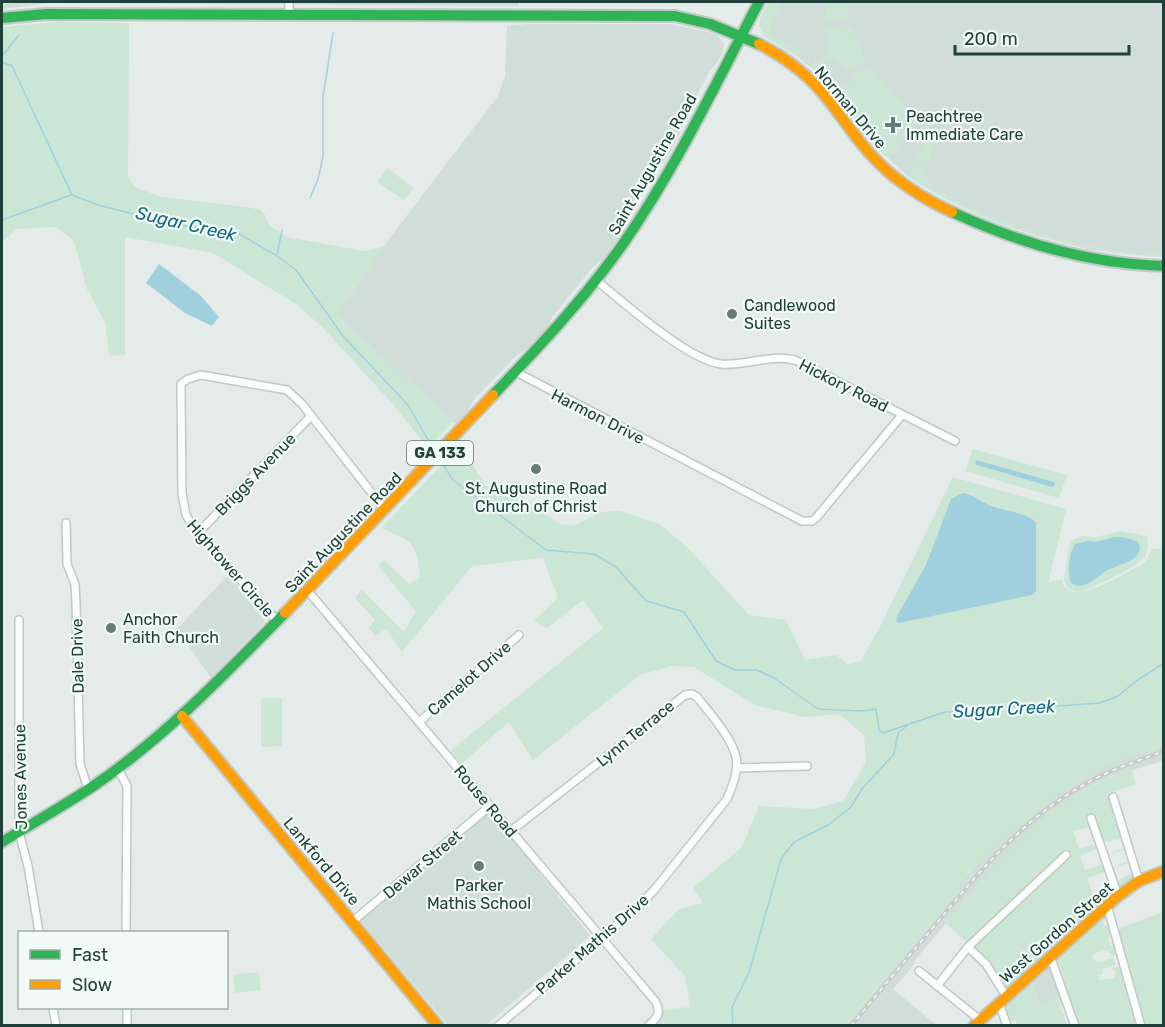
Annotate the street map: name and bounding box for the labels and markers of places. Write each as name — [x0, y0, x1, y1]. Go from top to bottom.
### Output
place label: Peachtree Immediate Care — [906, 107, 1023, 144]
marker: Peachtree Immediate Care — [884, 116, 902, 134]
place label: Candlewood Suites — [744, 296, 836, 333]
marker: Candlewood Suites — [725, 307, 739, 321]
marker: St. Augustine Road Church of Christ — [529, 462, 543, 476]
place label: St. Augustine Road Church of Christ — [465, 479, 607, 516]
place label: Anchor Faith Church — [123, 610, 219, 647]
marker: Anchor Faith Church — [104, 621, 118, 635]
marker: Parker Mathis School — [472, 859, 486, 873]
place label: Parker Mathis School — [427, 876, 531, 913]

